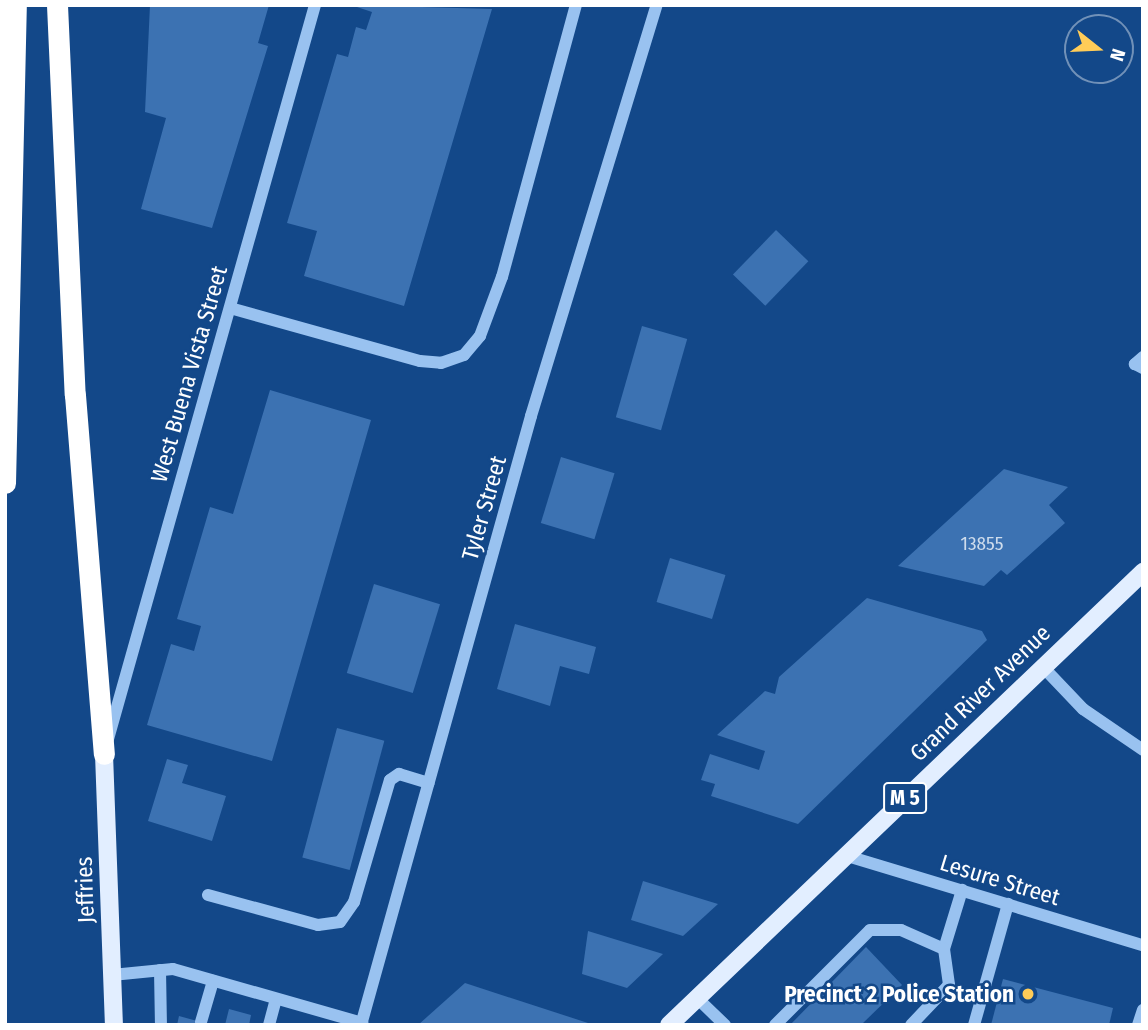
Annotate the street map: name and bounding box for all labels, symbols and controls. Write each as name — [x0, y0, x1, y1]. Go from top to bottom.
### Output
north arrow — [1064, 14, 1134, 84]
text: N — [1105, 46, 1130, 64]
street label: West Buena Vista Street — [145, 263, 233, 485]
street label: Tyler Street — [456, 453, 512, 563]
house number: 13855 — [961, 533, 1003, 555]
street label: Grand River Avenue — [904, 619, 1056, 767]
road number: M 5 — [882, 780, 928, 816]
street label: Lesure Street — [937, 849, 1063, 911]
street label: Jeffries — [70, 856, 100, 924]
place label: Precinct 2 Police Station — [784, 980, 1014, 1008]
marker: Precinct 2 Police Station — [1020, 986, 1036, 1002]

